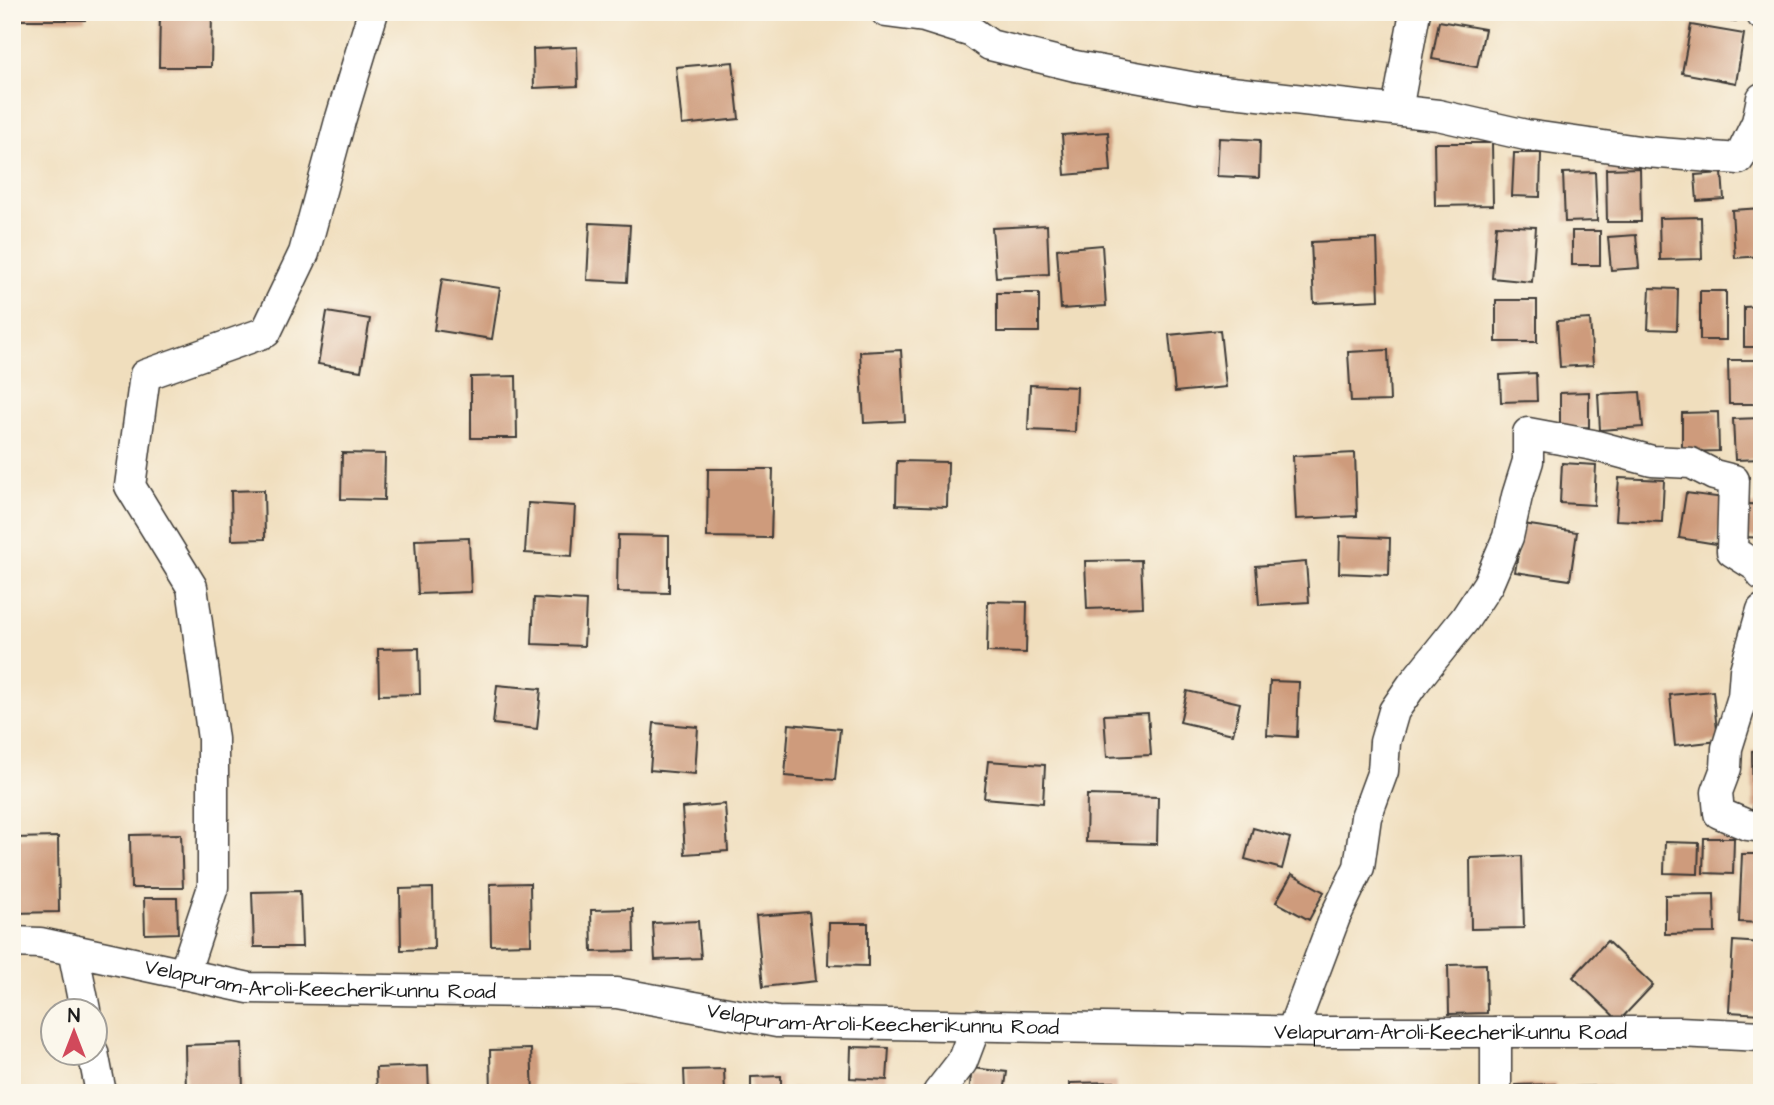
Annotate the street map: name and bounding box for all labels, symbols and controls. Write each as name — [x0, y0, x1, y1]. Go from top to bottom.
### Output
street label: Velapuram-Aroli-Keecherikunnu Road — [142, 952, 496, 1006]
north arrow — [38, 996, 108, 1066]
street label: Velapuram-Aroli-Keecherikunnu Road — [704, 996, 1060, 1042]
text: N — [68, 1003, 80, 1030]
street label: Velapuram-Aroli-Keecherikunnu Road — [1274, 1017, 1627, 1048]

